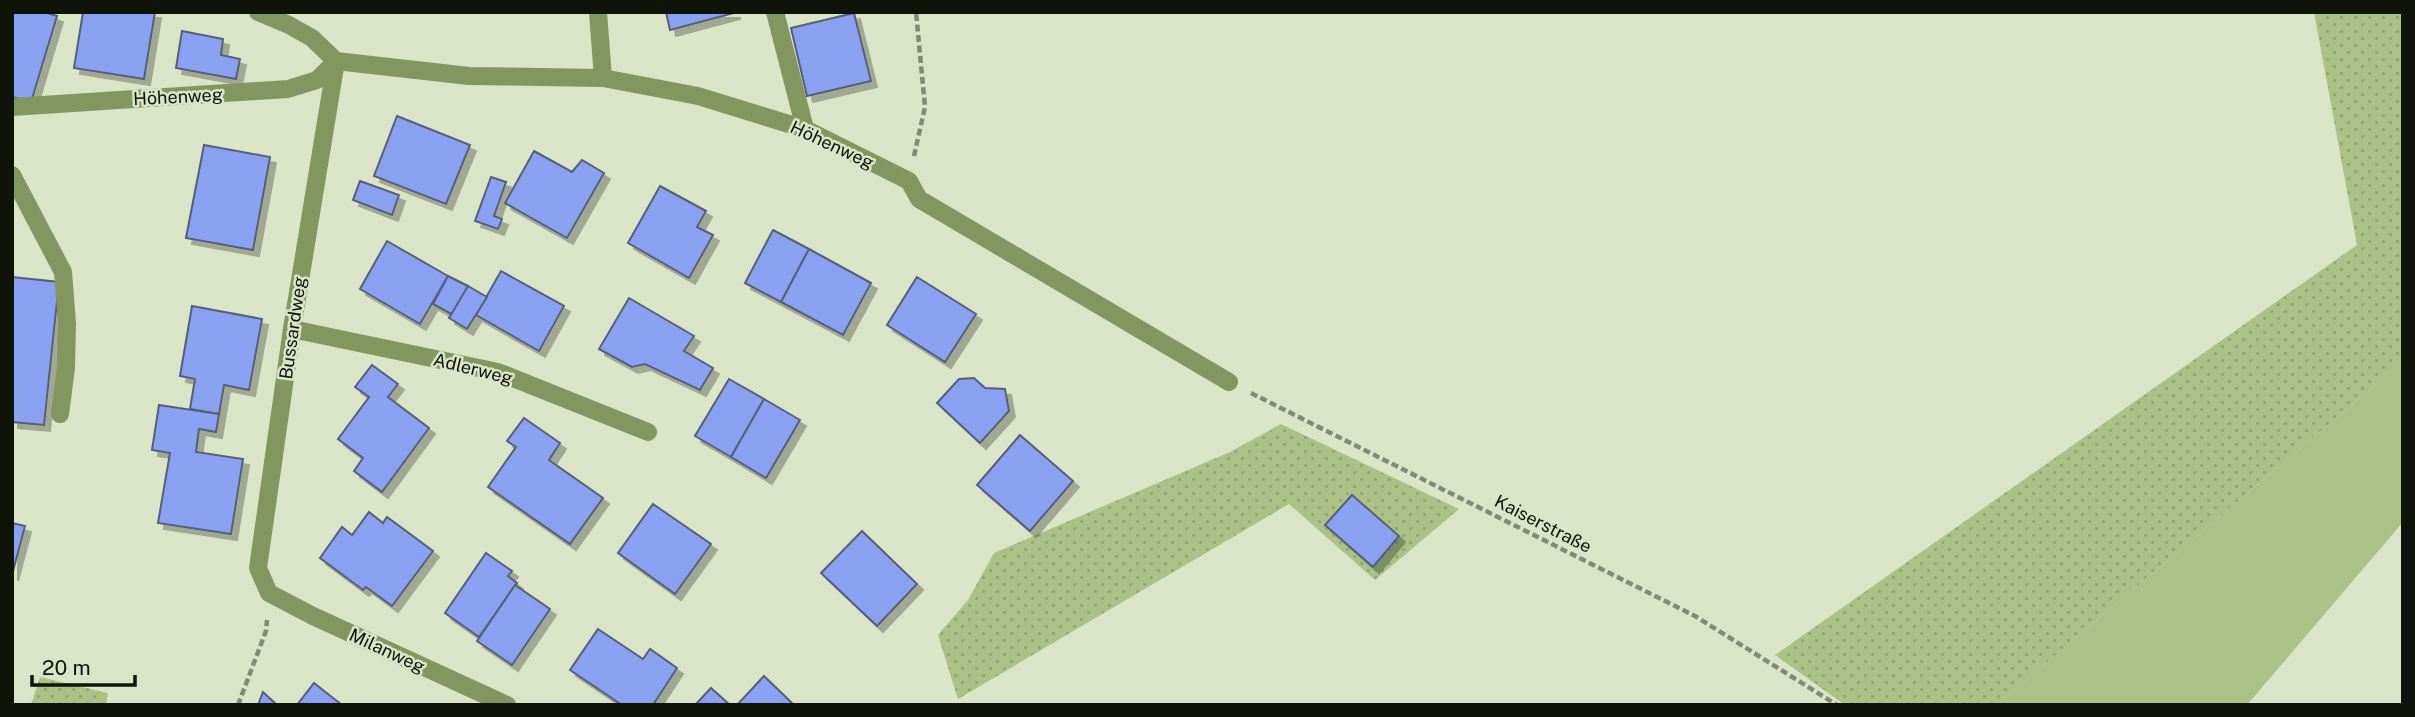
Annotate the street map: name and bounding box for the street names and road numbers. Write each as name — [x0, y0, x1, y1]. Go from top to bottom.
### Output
street label: Höhenweg — [133, 84, 223, 109]
street label: Höhenweg — [787, 116, 877, 173]
street label: Bussardweg — [275, 275, 310, 381]
street label: Adlerweg — [431, 349, 515, 389]
street label: Kaiserstraße — [1491, 490, 1595, 557]
street label: Milanweg — [346, 624, 428, 677]

